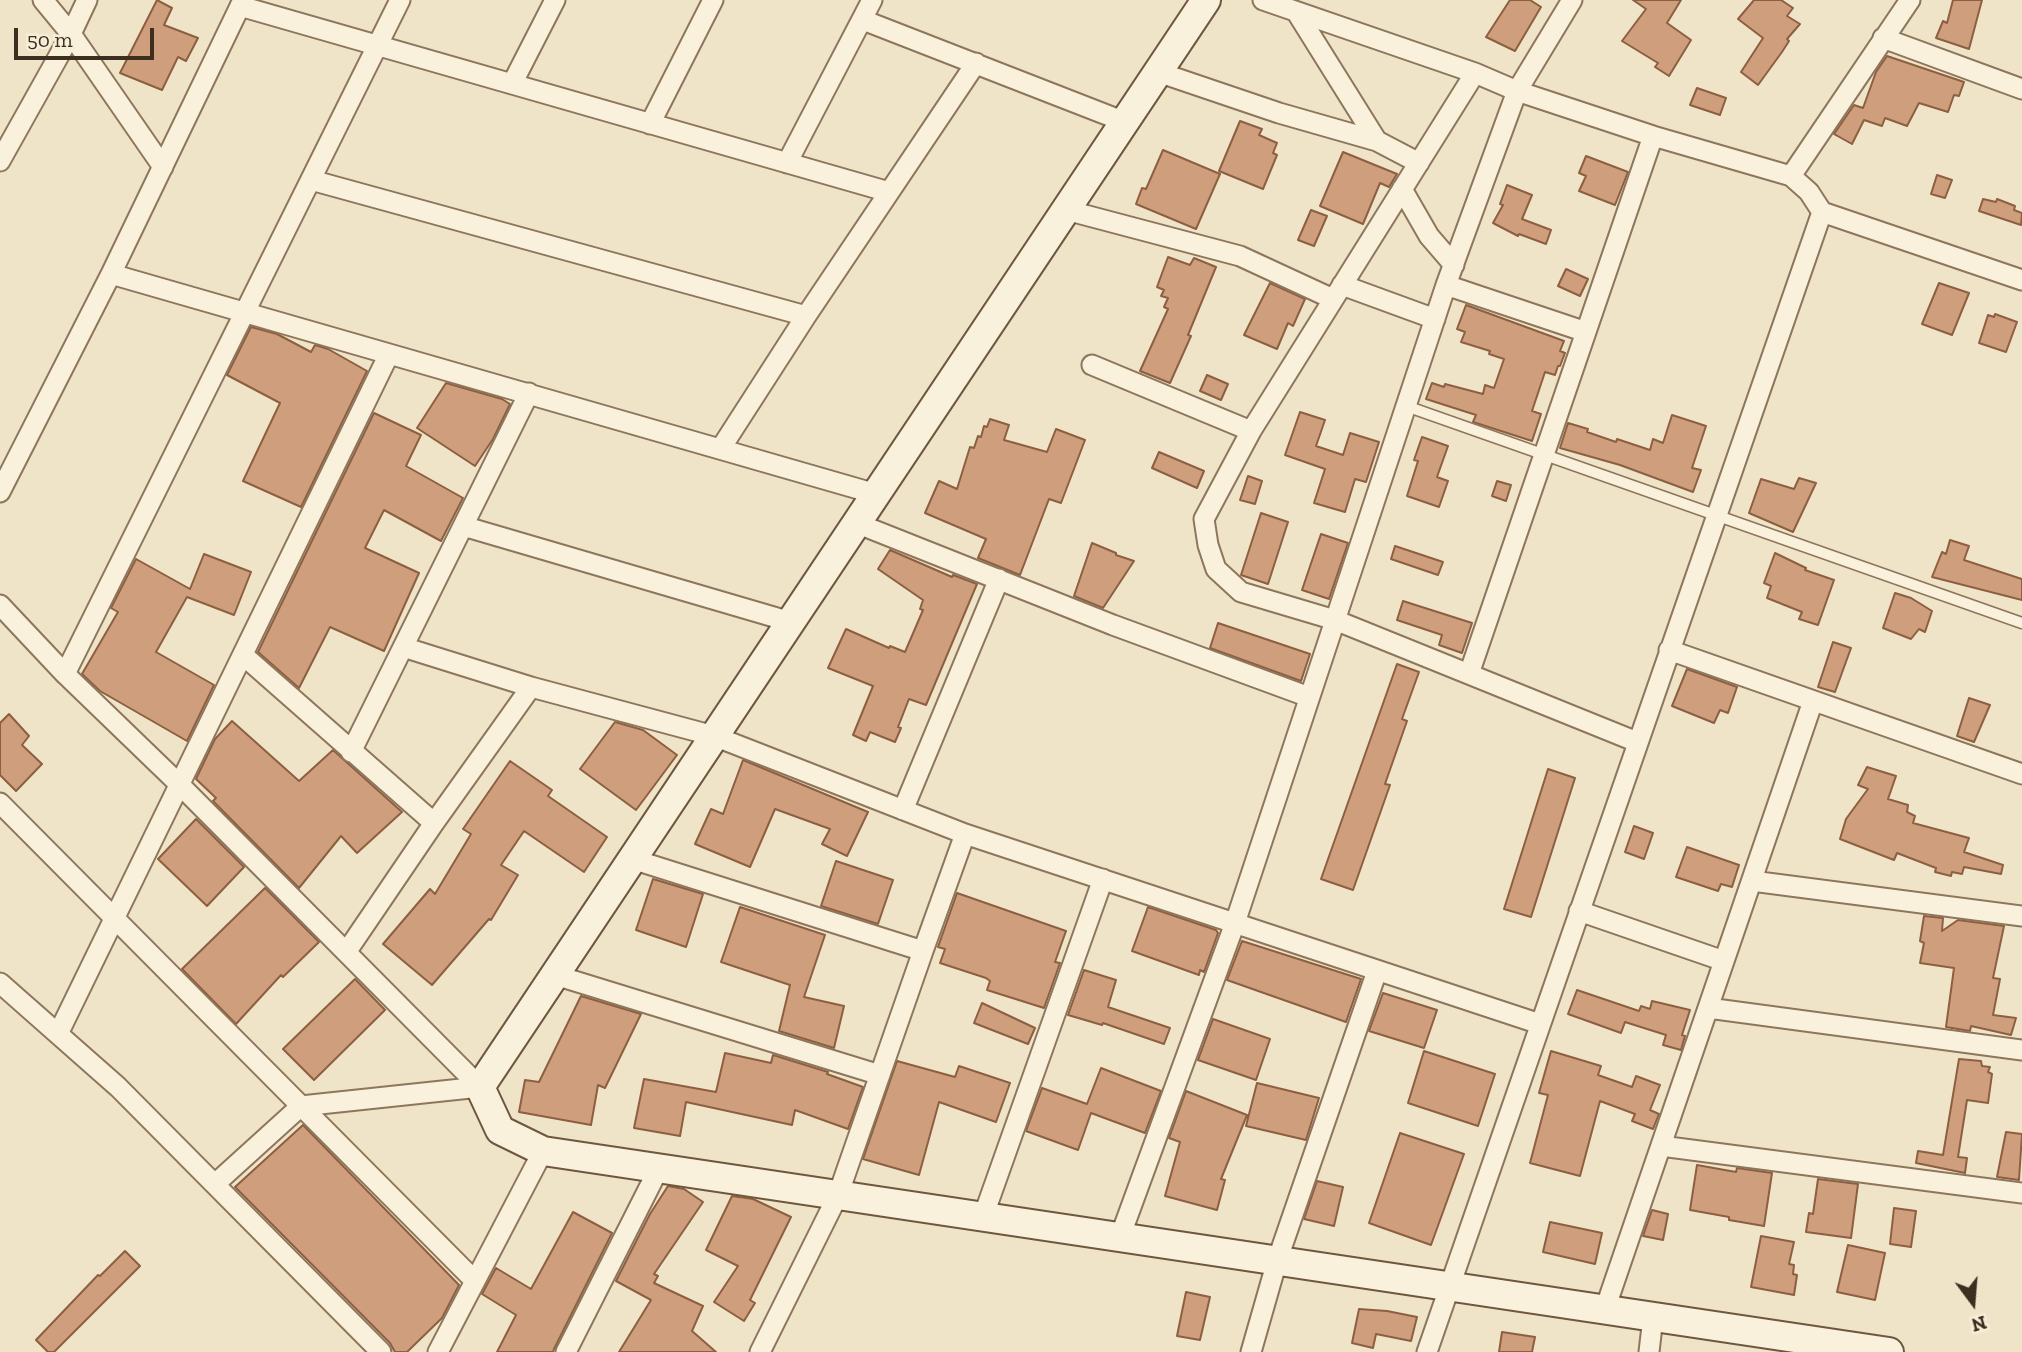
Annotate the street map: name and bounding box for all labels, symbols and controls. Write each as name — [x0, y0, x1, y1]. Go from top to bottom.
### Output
scale bar — [18, 14, 158, 58]
text: 50 m — [27, 27, 73, 52]
north arrow — [1938, 1268, 2008, 1338]
text: N — [1969, 1311, 1989, 1337]

